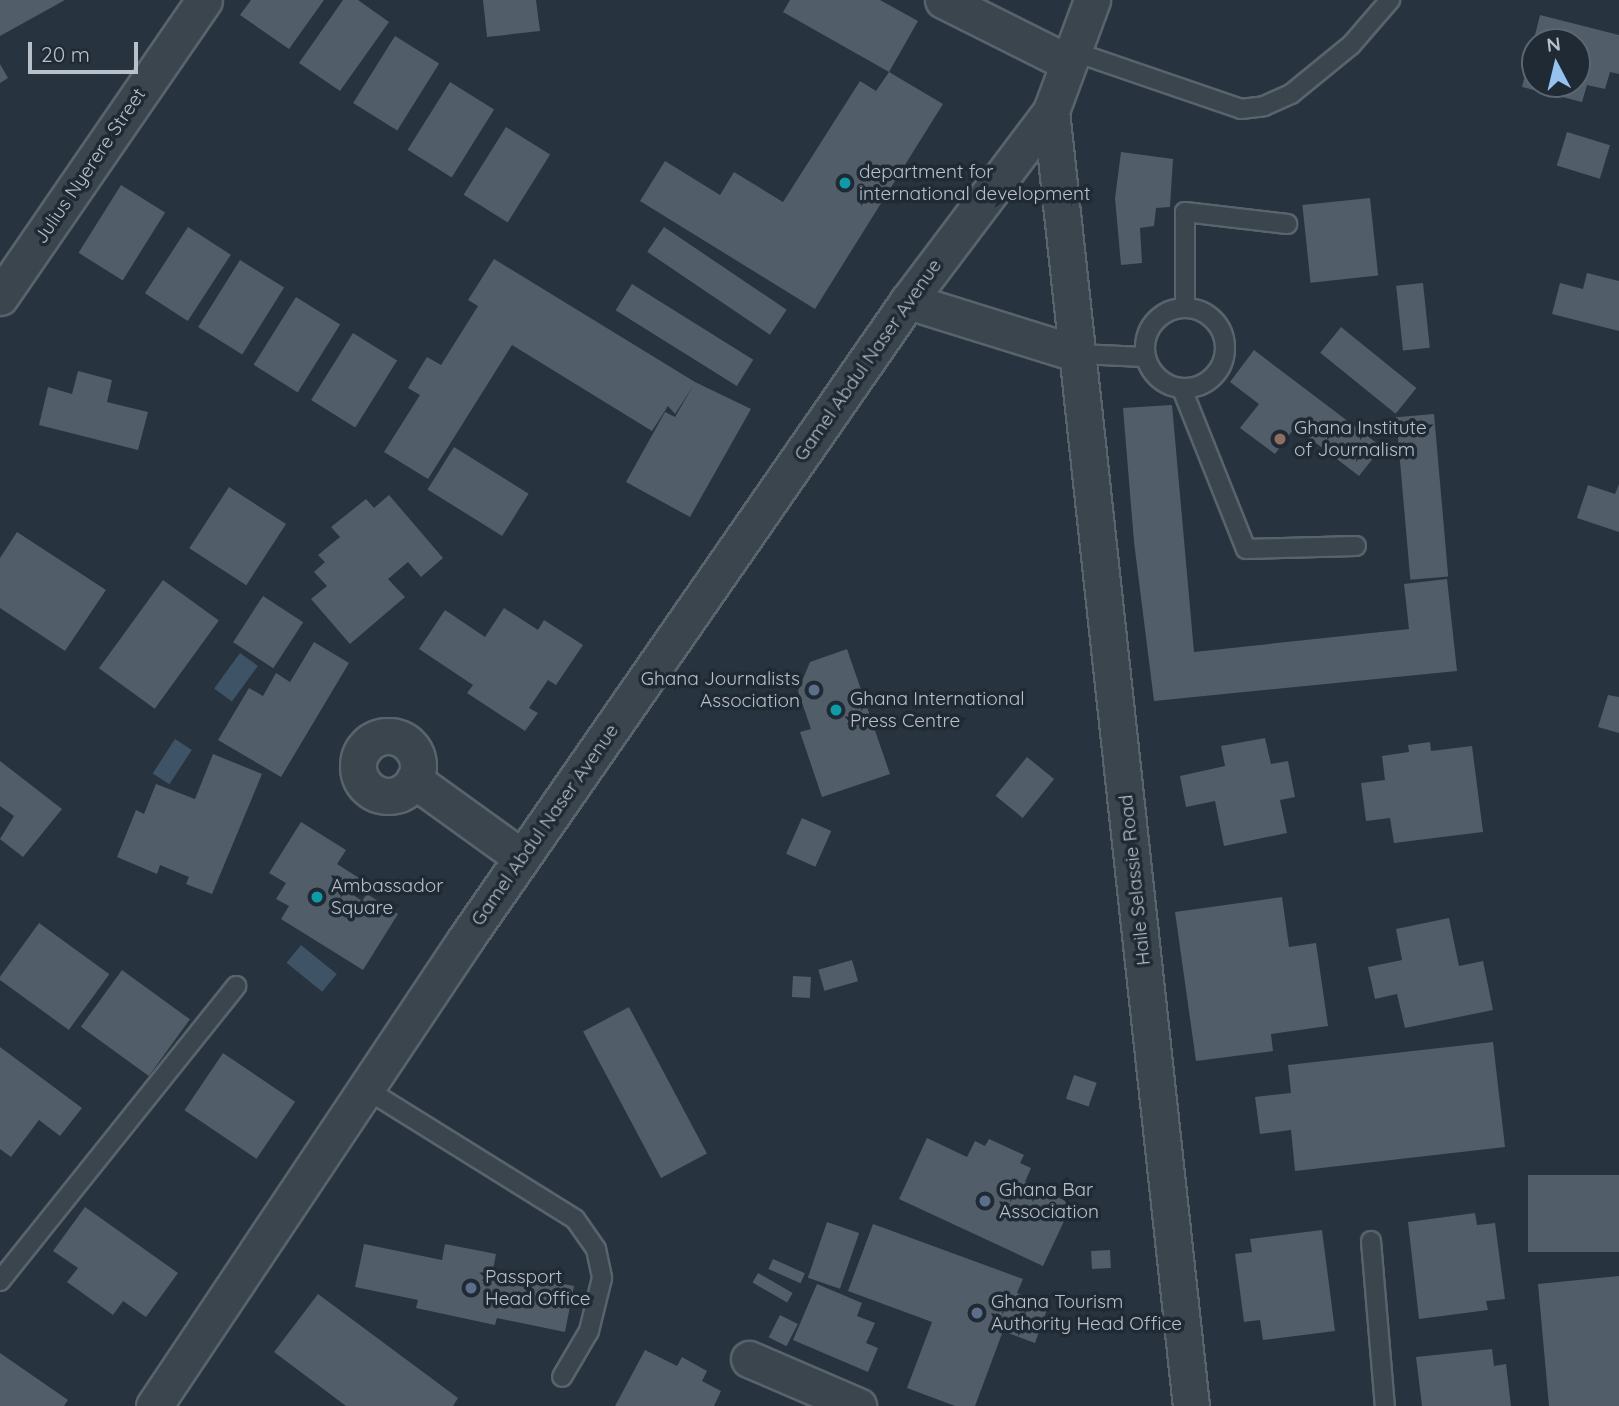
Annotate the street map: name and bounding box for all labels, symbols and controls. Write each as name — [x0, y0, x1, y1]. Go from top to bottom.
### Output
scale bar — [32, 28, 142, 72]
north arrow — [1521, 28, 1591, 98]
text: N — [1545, 31, 1562, 57]
text: 20 m — [41, 41, 90, 67]
street label: Julius Nyerere Street — [29, 84, 151, 248]
place label: department for international development — [859, 161, 1090, 205]
marker: department for international development — [837, 175, 853, 191]
street label: Gamel Abdul Naser Avenue — [790, 255, 946, 465]
place label: Ghana Institute of Journalism — [1294, 417, 1427, 461]
marker: Ghana Institute of Journalism — [1272, 431, 1288, 447]
place label: Ghana Journalists Association — [641, 668, 800, 712]
marker: Ghana Journalists Association — [806, 682, 822, 698]
place label: Ghana International Press Centre — [850, 688, 1025, 732]
marker: Ghana International Press Centre — [828, 702, 844, 718]
street label: Gamel Abdul Naser Avenue — [467, 720, 623, 930]
street label: Haile Selassie Road — [1115, 793, 1155, 967]
place label: Ambassador Square — [331, 875, 443, 919]
marker: Ambassador Square — [309, 889, 325, 905]
place label: Ghana Bar Association — [999, 1179, 1099, 1223]
marker: Ghana Bar Association — [977, 1193, 993, 1209]
place label: Passport Head Office — [485, 1266, 591, 1310]
marker: Passport Head Office — [463, 1280, 479, 1296]
place label: Ghana Tourism Authority Head Office — [991, 1291, 1182, 1335]
marker: Ghana Tourism Authority Head Office — [969, 1305, 985, 1321]

